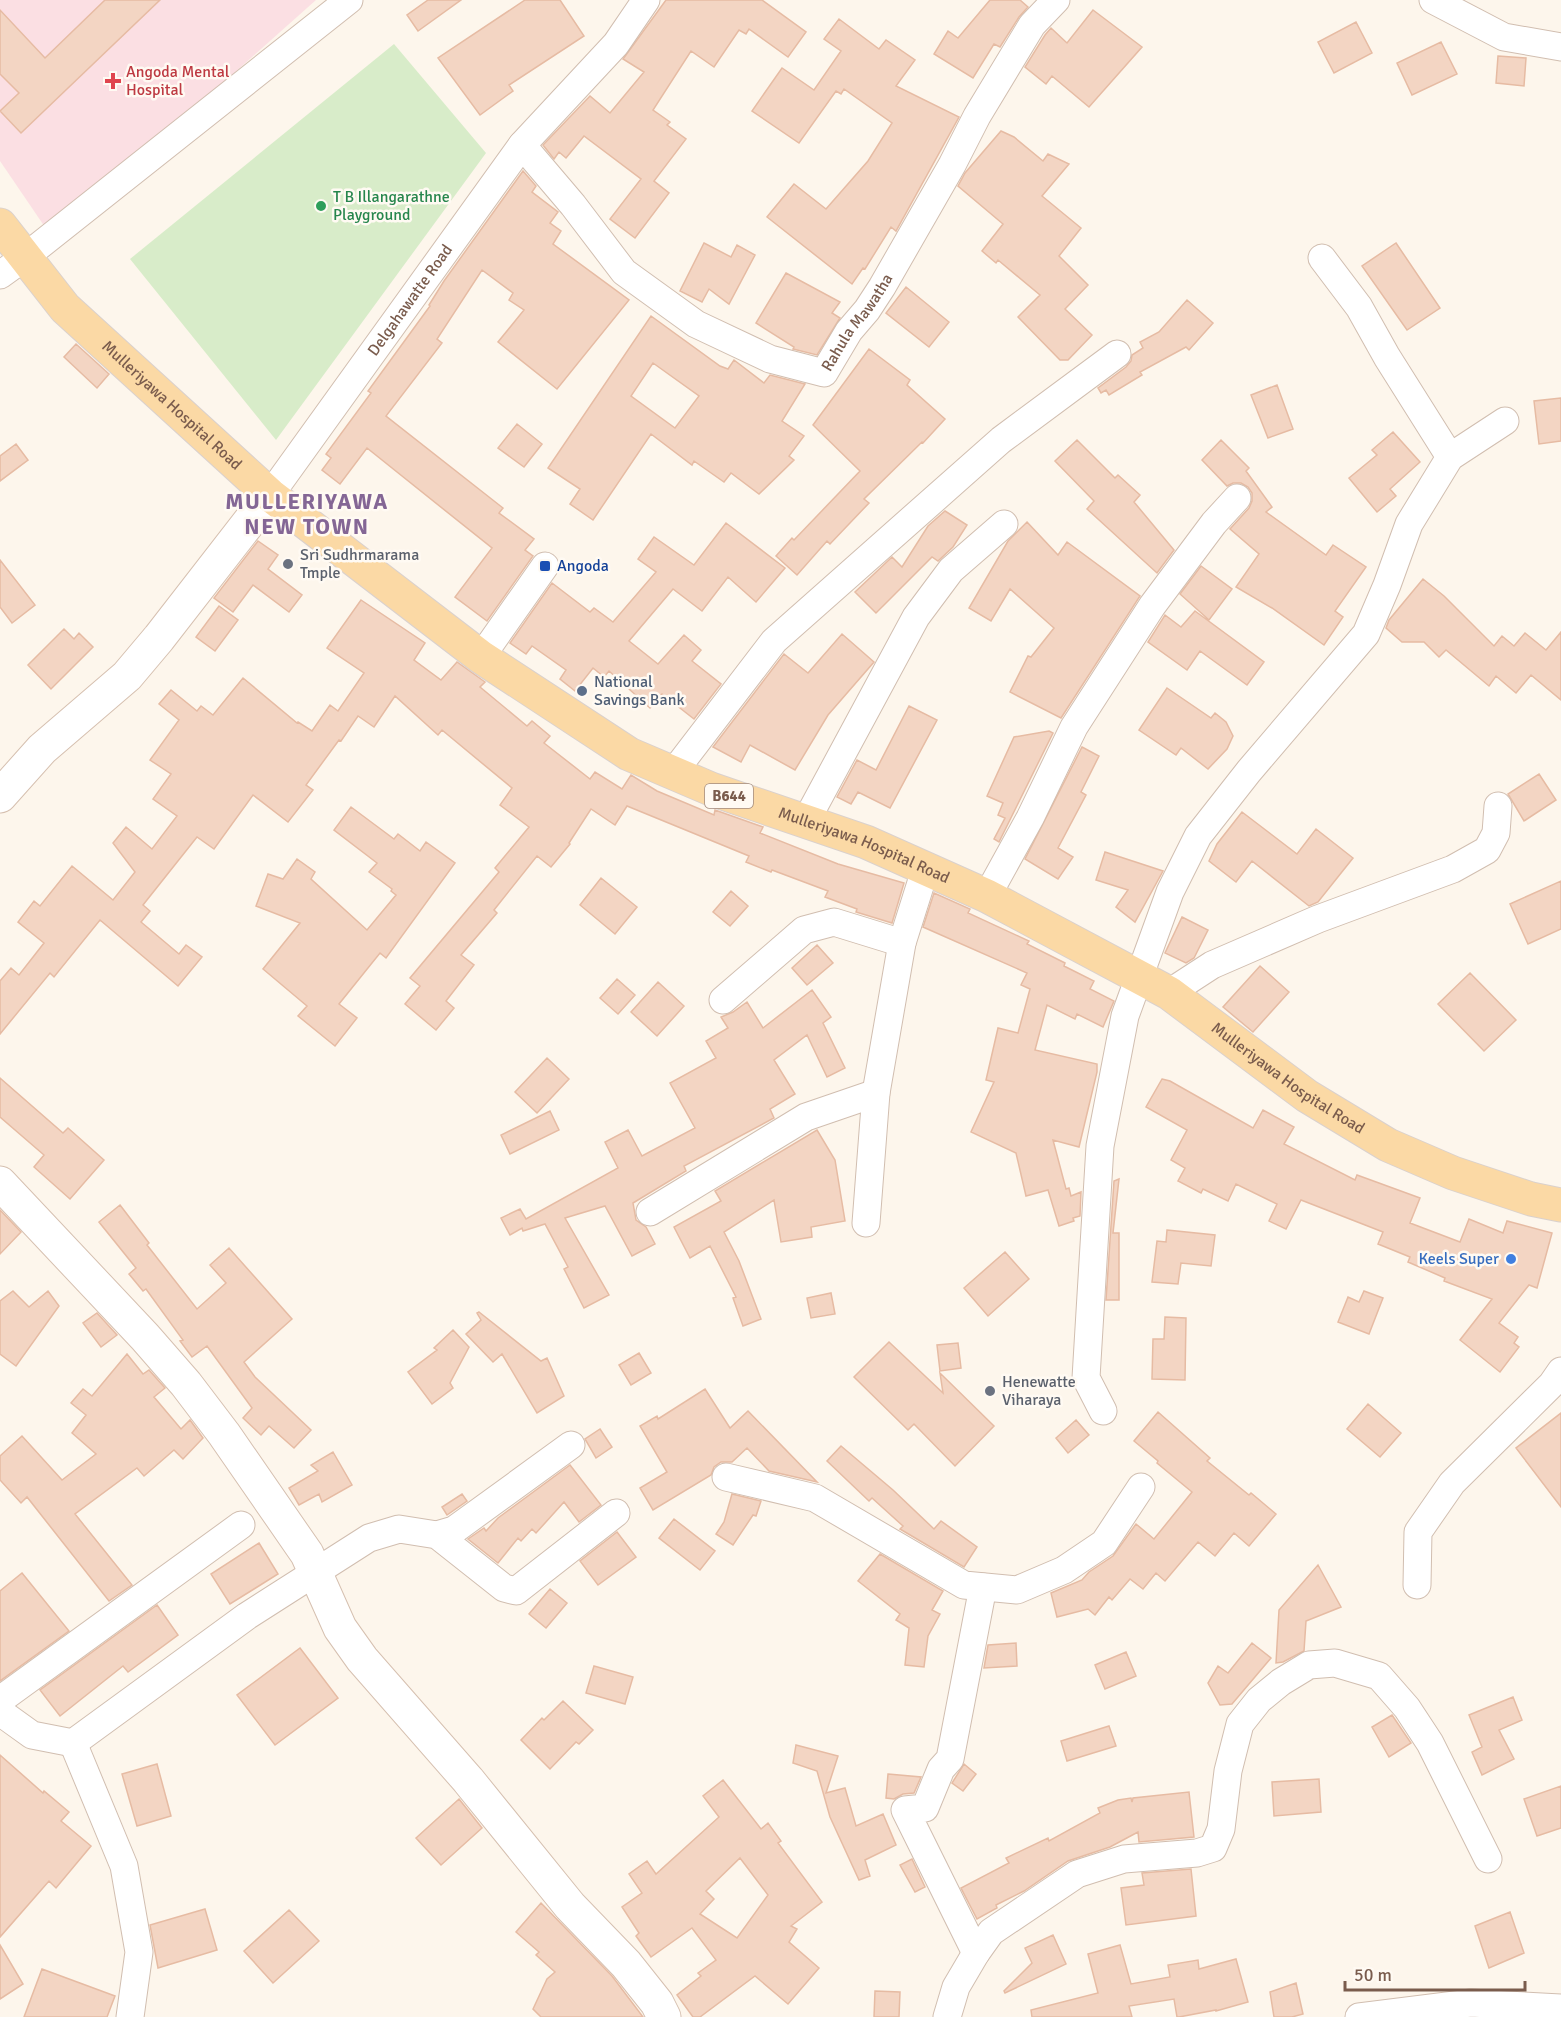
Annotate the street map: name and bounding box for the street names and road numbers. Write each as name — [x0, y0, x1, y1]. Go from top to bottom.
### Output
street label: Delgahawatte Road — [363, 241, 457, 360]
street label: Rahula Mawatha — [817, 270, 897, 375]
street label: Mulleriyawa Hospital Road — [98, 337, 246, 474]
road number: B644 — [705, 784, 753, 808]
street label: Mulleriyawa Hospital Road — [776, 803, 953, 888]
street label: Mulleriyawa Hospital Road — [1207, 1018, 1368, 1138]

